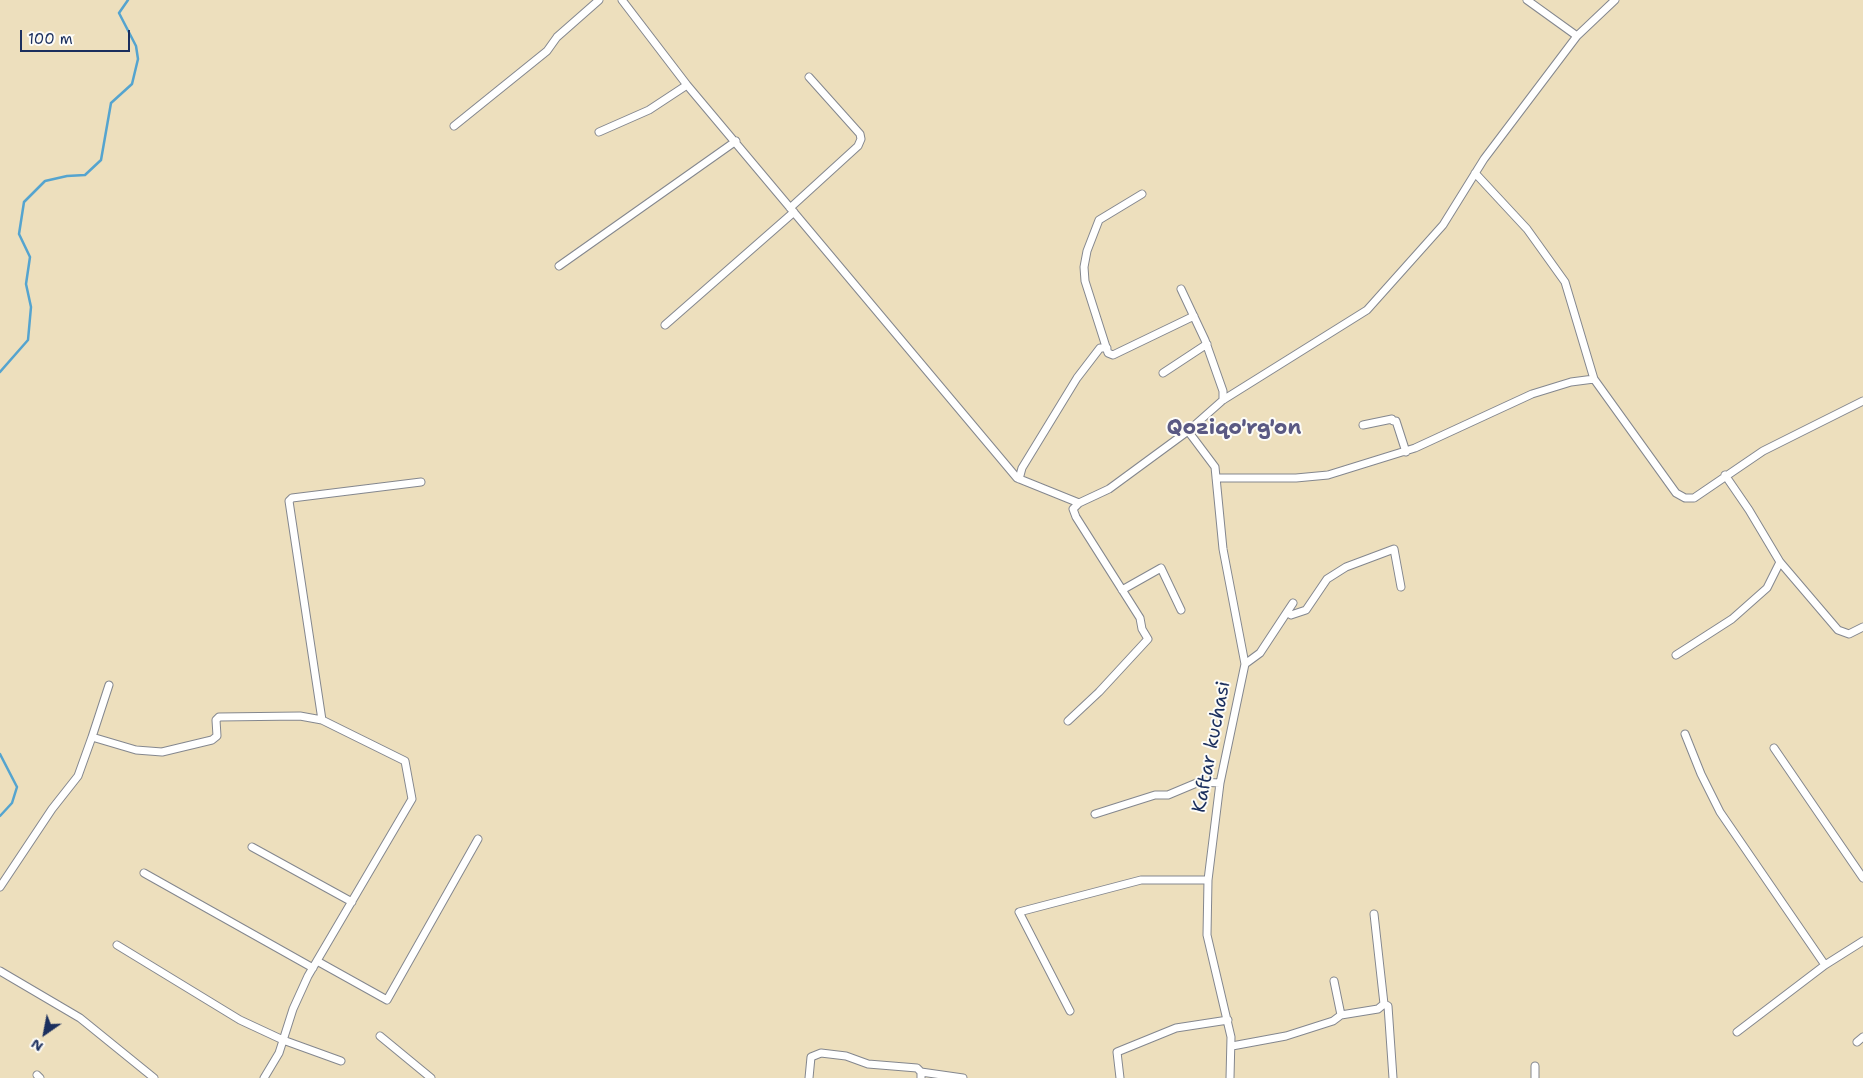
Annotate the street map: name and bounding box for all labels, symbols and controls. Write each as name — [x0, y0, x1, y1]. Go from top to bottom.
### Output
scale bar — [22, 20, 132, 52]
text: 100 m — [28, 29, 73, 49]
district label: Qoziqo'rg'on — [1167, 416, 1301, 442]
street label: Kaftar kuchasi — [1188, 679, 1236, 815]
north arrow — [20, 1008, 70, 1058]
text: N — [27, 1035, 46, 1056]

